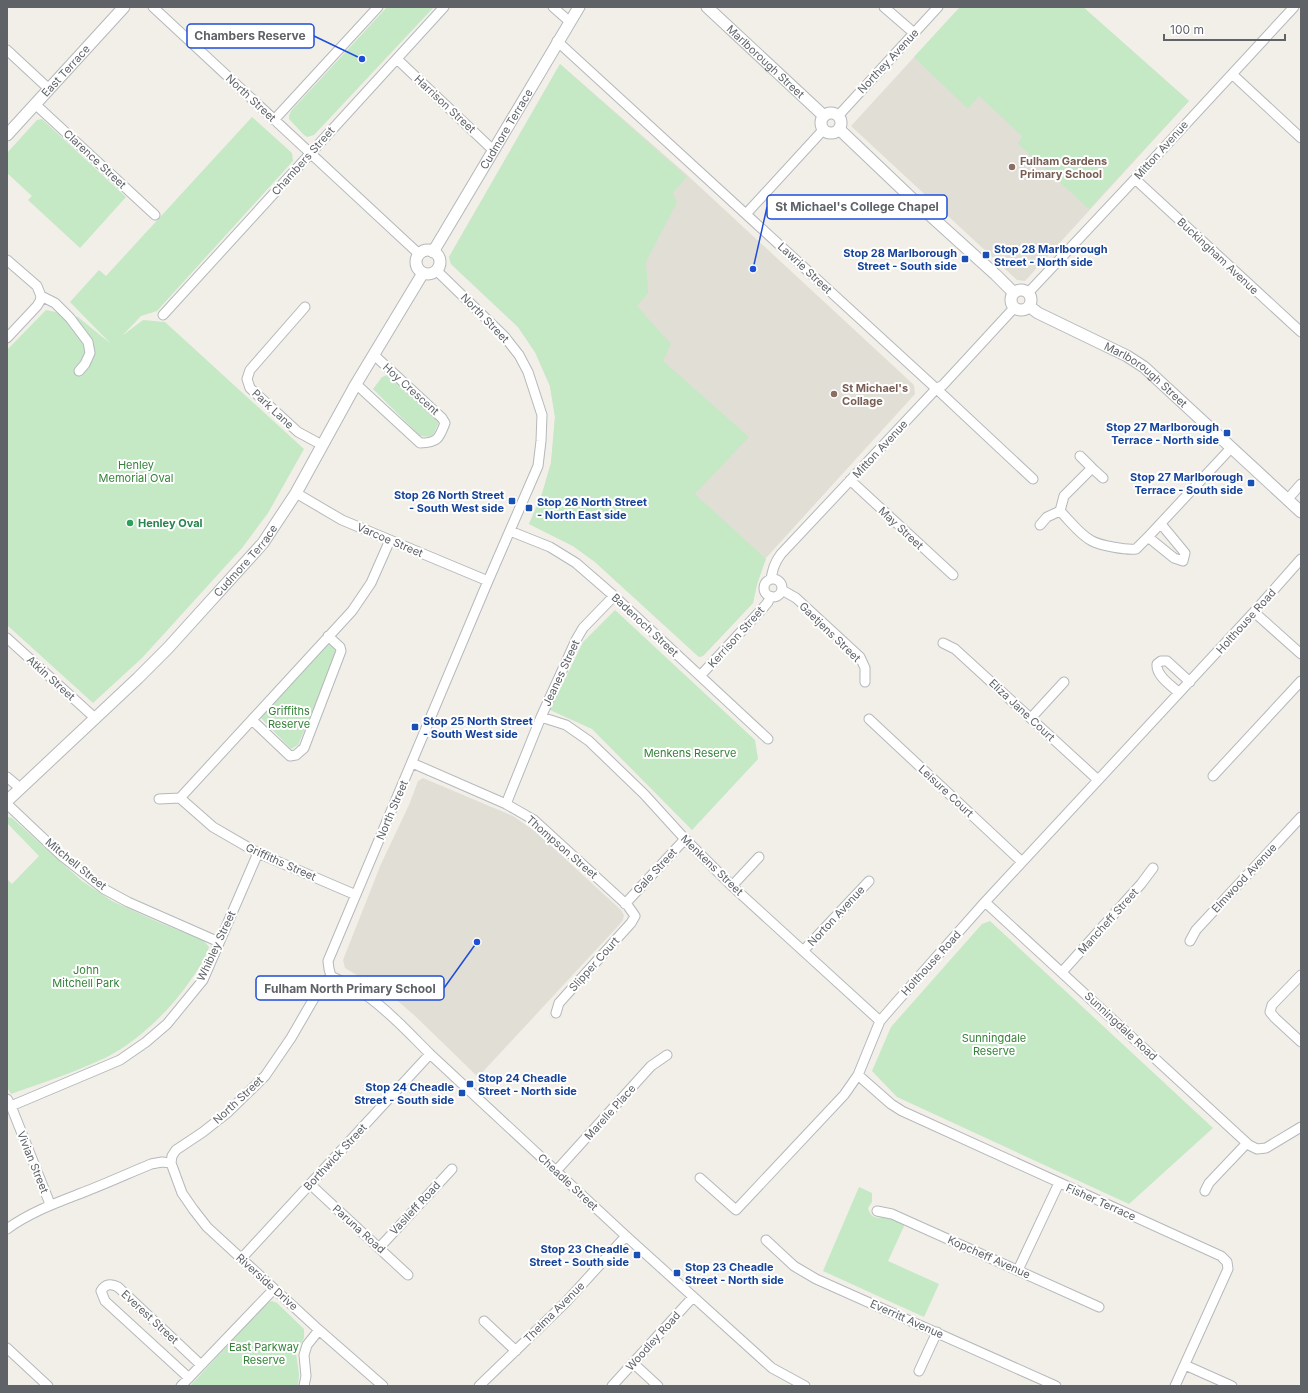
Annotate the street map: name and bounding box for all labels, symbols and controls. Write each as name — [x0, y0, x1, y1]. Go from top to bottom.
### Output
scale bar — [1164, 16, 1285, 42]
street label: Marlborough Street — [724, 22, 808, 101]
text: 100 m — [1170, 22, 1204, 37]
callout: Chambers Reserve — [187, 24, 314, 48]
street label: Northey Avenue — [854, 26, 922, 96]
text: Chambers Reserve — [194, 28, 306, 43]
street label: East Terrace — [38, 42, 93, 100]
street label: North Street — [223, 71, 279, 125]
street label: Harrison Street — [411, 72, 479, 136]
street label: Cudmore Terrace — [477, 86, 536, 172]
street label: Mitton Avenue — [1131, 118, 1191, 182]
street label: Chambers Street — [268, 123, 338, 198]
street label: Clarence Street — [61, 126, 130, 192]
place label: Fulham Gardens Primary School — [1020, 154, 1107, 181]
marker: Fulham Gardens Primary School — [1007, 162, 1017, 172]
callout: St Michael's College Chapel — [767, 195, 947, 219]
text: St Michael's College Chapel — [775, 199, 939, 214]
street label: Buckingham Avenue — [1174, 215, 1262, 297]
street label: Lawrie Street — [775, 239, 835, 297]
place label: Stop 28 Marlborough Street - North side — [994, 242, 1108, 269]
place label: Stop 28 Marlborough Street - South side — [843, 246, 957, 273]
marker: Stop 28 Marlborough Street - North side — [981, 250, 991, 260]
marker: Stop 28 Marlborough Street - South side — [960, 254, 970, 264]
street label: North Street — [458, 290, 512, 346]
street label: Marlborough Street — [1102, 339, 1190, 411]
street label: Hoy Crescent — [380, 360, 442, 418]
place label: St Michael's Collage — [842, 381, 908, 408]
street label: Park Lane — [249, 386, 297, 432]
marker: St Michael's Collage — [829, 389, 839, 399]
street label: Mitton Avenue — [850, 417, 910, 481]
place label: Stop 27 Marlborough Terrace - North side — [1106, 420, 1219, 447]
marker: Stop 27 Marlborough Terrace - North side — [1222, 428, 1232, 438]
park label: Henley Memorial Oval — [99, 458, 173, 485]
place label: Stop 27 Marlborough Terrace - South side — [1130, 470, 1243, 497]
marker: Stop 27 Marlborough Terrace - South side — [1246, 478, 1256, 488]
place label: Stop 26 North Street - South West side — [394, 488, 504, 515]
place label: Stop 26 North Street - North East side — [537, 495, 647, 522]
marker: Stop 26 North Street - South West side — [507, 496, 517, 506]
marker: Stop 26 North Street - North East side — [524, 503, 534, 513]
street label: May Street — [876, 504, 927, 553]
place label: Henley Oval — [138, 516, 203, 530]
marker: Henley Oval — [125, 518, 135, 528]
street label: Varcoe Street — [355, 520, 426, 560]
street label: Cudmore Terrace — [211, 522, 280, 600]
street label: Holthouse Road — [1213, 586, 1279, 656]
street label: Badenoch Street — [609, 590, 682, 660]
street label: Gaetjens Street — [796, 599, 864, 665]
street label: Kerrison Street — [705, 603, 767, 671]
street label: Jeanes Street — [539, 637, 583, 709]
street label: Atkin Street — [24, 653, 78, 704]
street label: Eliza Jane Court — [986, 676, 1058, 744]
park label: Griffiths Reserve — [268, 704, 310, 731]
place label: Stop 25 North Street - South West side — [423, 714, 533, 741]
marker: Stop 25 North Street - South West side — [410, 722, 420, 732]
park label: Menkens Reserve — [644, 746, 736, 760]
street label: Leisure Court — [916, 762, 977, 820]
street label: North Street — [373, 778, 411, 842]
street label: Thompson Street — [524, 812, 601, 882]
street label: Menkens Street — [678, 832, 746, 899]
street label: Mitchell Street — [43, 835, 110, 893]
street label: Griffiths Street — [244, 840, 319, 884]
street label: Elmwood Avenue — [1208, 841, 1280, 915]
street label: Gale Street — [630, 845, 680, 897]
street label: Norton Avenue — [804, 883, 868, 949]
street label: Mancheff Street — [1075, 885, 1141, 957]
street label: Whibley Street — [194, 908, 239, 983]
street label: Holthouse Road — [898, 928, 964, 998]
street label: Slipper Court — [566, 934, 622, 994]
park label: John Mitchell Park — [52, 963, 120, 990]
callout: Fulham North Primary School — [256, 976, 444, 1000]
text: Fulham North Primary School — [264, 981, 436, 996]
street label: Sunningdale Road — [1082, 989, 1160, 1063]
park label: Sunningdale Reserve — [962, 1031, 1026, 1058]
place label: Stop 24 Cheadle Street - North side — [478, 1071, 577, 1098]
street label: North Street — [210, 1073, 266, 1127]
marker: Stop 24 Cheadle Street - North side — [465, 1079, 475, 1089]
place label: Stop 24 Cheadle Street - South side — [354, 1080, 454, 1107]
street label: Marelle Place — [581, 1081, 639, 1143]
marker: Stop 24 Cheadle Street - South side — [457, 1088, 467, 1098]
street label: Borthwick Street — [300, 1120, 370, 1193]
street label: Vivian Street — [14, 1129, 52, 1196]
street label: Cheadle Street — [535, 1151, 601, 1214]
street label: Vasileff Road — [387, 1178, 443, 1238]
street label: Fisher Terrace — [1064, 1180, 1138, 1224]
street label: Paruna Road — [330, 1202, 388, 1256]
street label: Kopcheff Avenue — [946, 1233, 1032, 1281]
place label: Stop 23 Cheadle Street - South side — [529, 1242, 629, 1269]
marker: Stop 23 Cheadle Street - South side — [632, 1250, 642, 1260]
street label: Riverside Drive — [233, 1251, 301, 1313]
place label: Stop 23 Cheadle Street - North side — [685, 1260, 784, 1287]
marker: Stop 23 Cheadle Street - North side — [672, 1268, 682, 1278]
street label: Thelma Avenue — [521, 1279, 587, 1345]
street label: Everest Street — [119, 1287, 182, 1347]
street label: Everritt Avenue — [868, 1297, 946, 1341]
street label: Woodley Road — [623, 1308, 683, 1374]
park label: East Parkway Reserve — [229, 1340, 299, 1367]

